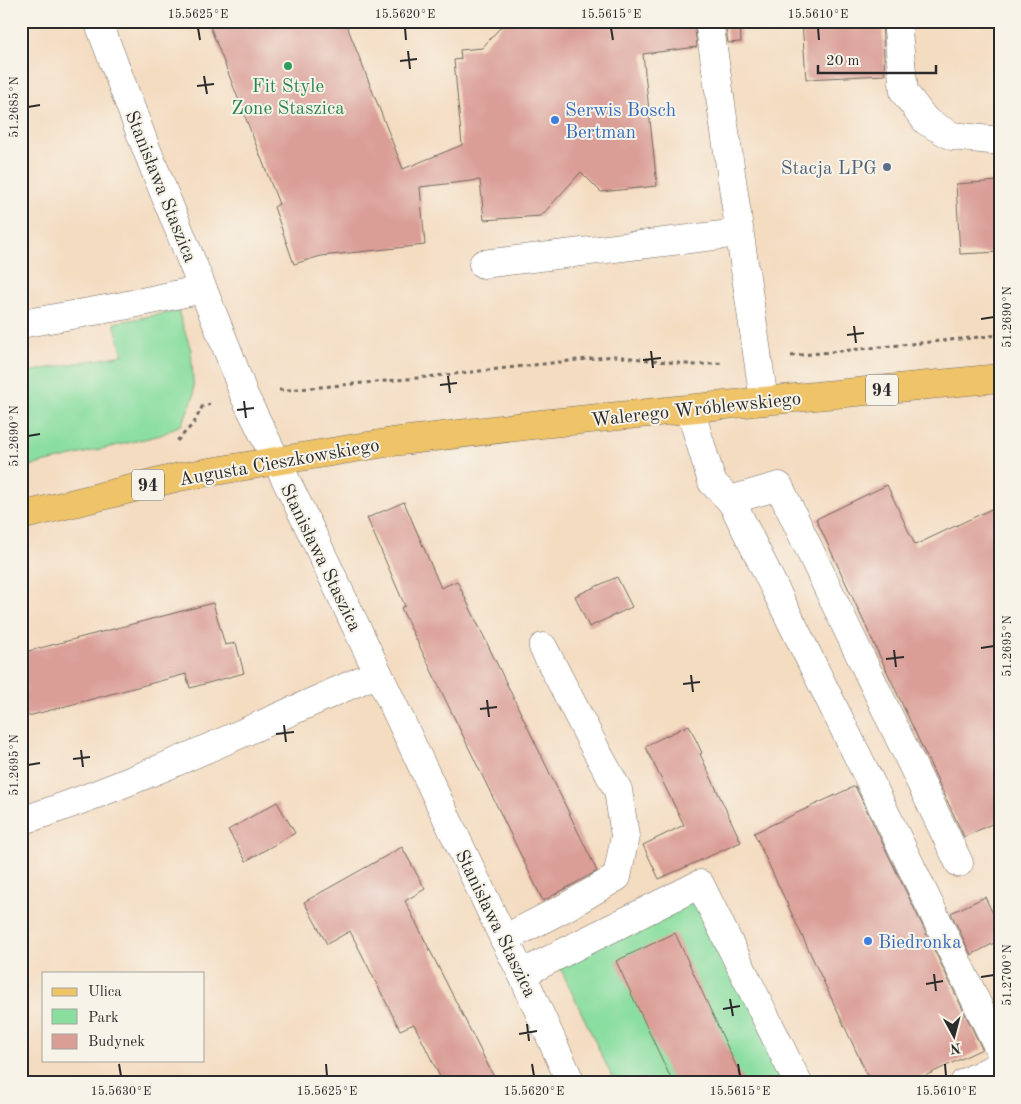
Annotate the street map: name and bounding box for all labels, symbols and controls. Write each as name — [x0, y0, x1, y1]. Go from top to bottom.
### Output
text: 15.5625°E — [168, 8, 228, 21]
text: 15.5620°E — [375, 8, 435, 21]
text: 15.5615°E — [581, 8, 641, 21]
text: 15.5610°E — [788, 8, 848, 21]
scale bar — [818, 42, 936, 74]
text: 20 m — [826, 54, 860, 69]
marker: Fit Style Zone Staszica — [282, 60, 294, 72]
text: 51.2685°N — [8, 76, 21, 138]
place label: Fit Style Zone Staszica — [231, 78, 345, 119]
place label: Serwis Bosch Bertman — [565, 102, 676, 143]
street label: Stanisława Staszica — [121, 108, 199, 266]
marker: Serwis Bosch Bertman — [549, 114, 561, 126]
place label: Stacja LPG — [781, 160, 877, 179]
marker: Stacja LPG — [881, 161, 893, 173]
text: 51.2690°N — [1001, 286, 1014, 348]
road number: 94 — [866, 374, 898, 406]
street label: Walerego Wróblewskiego — [590, 390, 802, 431]
text: 51.2690°N — [8, 405, 21, 467]
street label: Augusta Cieszkowskiego — [178, 436, 381, 490]
road number: 94 — [132, 470, 164, 500]
street label: Stanisława Staszica — [276, 481, 364, 635]
text: 51.2695°N — [1001, 615, 1014, 677]
text: 51.2695°N — [8, 734, 21, 796]
street label: Stanisława Staszica — [451, 847, 539, 1001]
place label: Biedronka — [878, 934, 962, 953]
marker: Biedronka — [862, 935, 874, 947]
text: 51.2700°N — [1001, 944, 1014, 1006]
legend — [42, 972, 205, 1062]
text: Ulica — [88, 985, 122, 1000]
text: Park — [88, 1011, 119, 1026]
north arrow — [928, 1012, 978, 1062]
text: Budynek — [88, 1035, 145, 1050]
text: N — [949, 1040, 962, 1056]
text: 15.5630°E — [91, 1085, 151, 1098]
text: 15.5625°E — [297, 1085, 357, 1098]
text: 15.5620°E — [504, 1085, 564, 1098]
text: 15.5615°E — [710, 1085, 770, 1098]
text: 15.5610°E — [916, 1085, 976, 1098]

